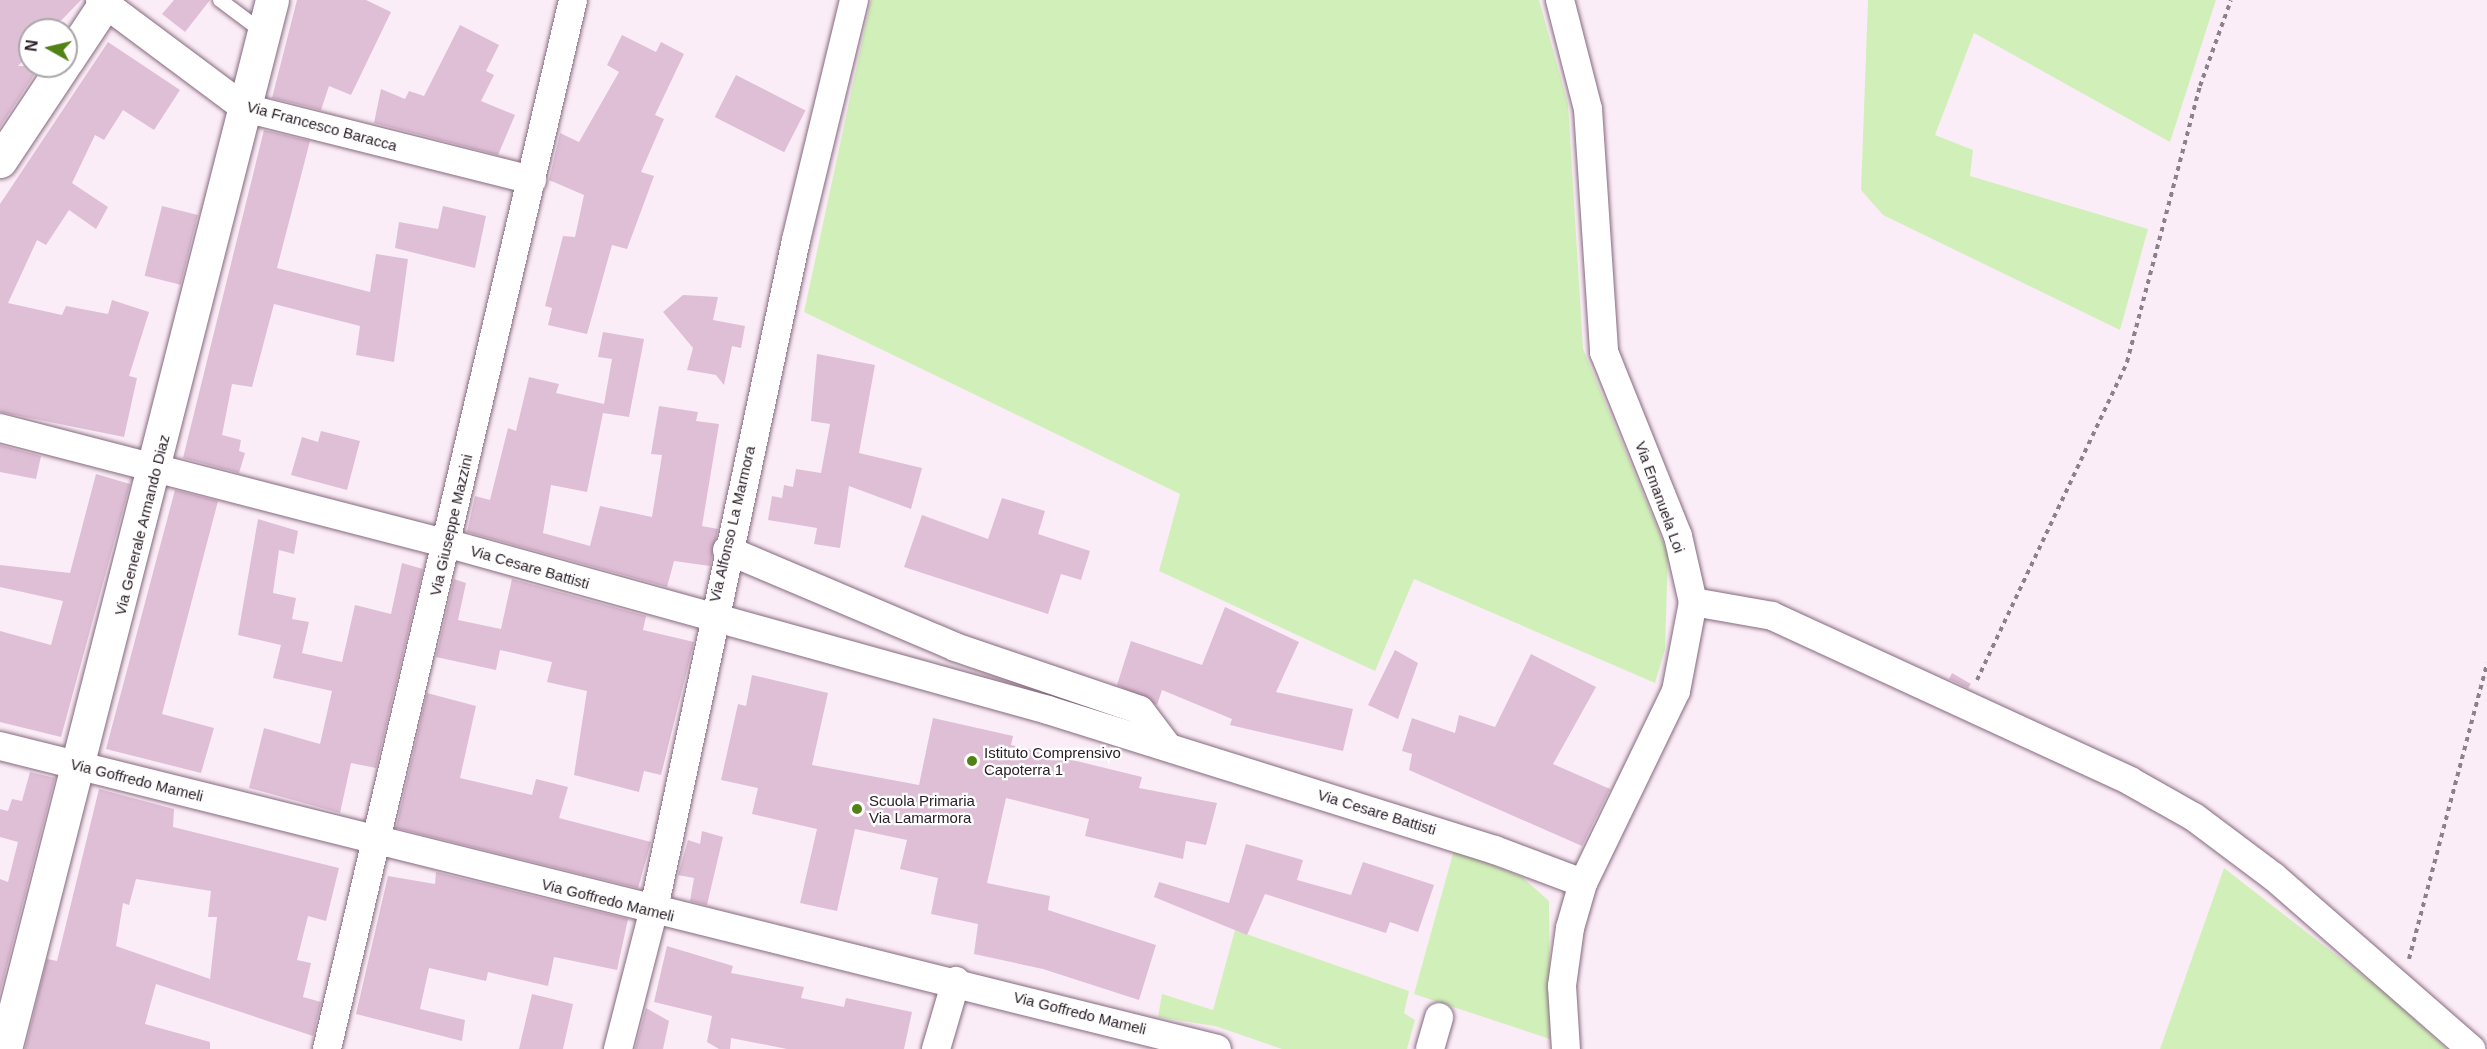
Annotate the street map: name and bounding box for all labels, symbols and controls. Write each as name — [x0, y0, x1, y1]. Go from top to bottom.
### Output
north arrow — [18, 18, 78, 78]
text: N — [22, 39, 41, 53]
street label: Via Francesco Baracca — [245, 97, 399, 155]
street label: Via Generale Armando Diaz — [111, 432, 173, 618]
street label: Via Emanuela Loi — [1631, 439, 1689, 555]
street label: Via Alfonso La Marmora — [705, 444, 759, 604]
street label: Via Giuseppe Mazzini — [426, 452, 476, 598]
street label: Via Cesare Battisti — [468, 541, 592, 593]
place label: Istituto Comprensivo Capoterra 1 — [984, 743, 1121, 778]
marker: Istituto Comprensivo Capoterra 1 — [965, 754, 979, 768]
street label: Via Goffredo Mameli — [69, 755, 205, 805]
street label: Via Cesare Battisti — [1316, 785, 1438, 839]
place label: Scuola Primaria Via Lamarmora — [869, 791, 975, 826]
marker: Scuola Primaria Via Lamarmora — [850, 802, 864, 816]
street label: Via Goffredo Mameli — [540, 875, 676, 925]
street label: Via Goffredo Mameli — [1012, 988, 1148, 1038]

